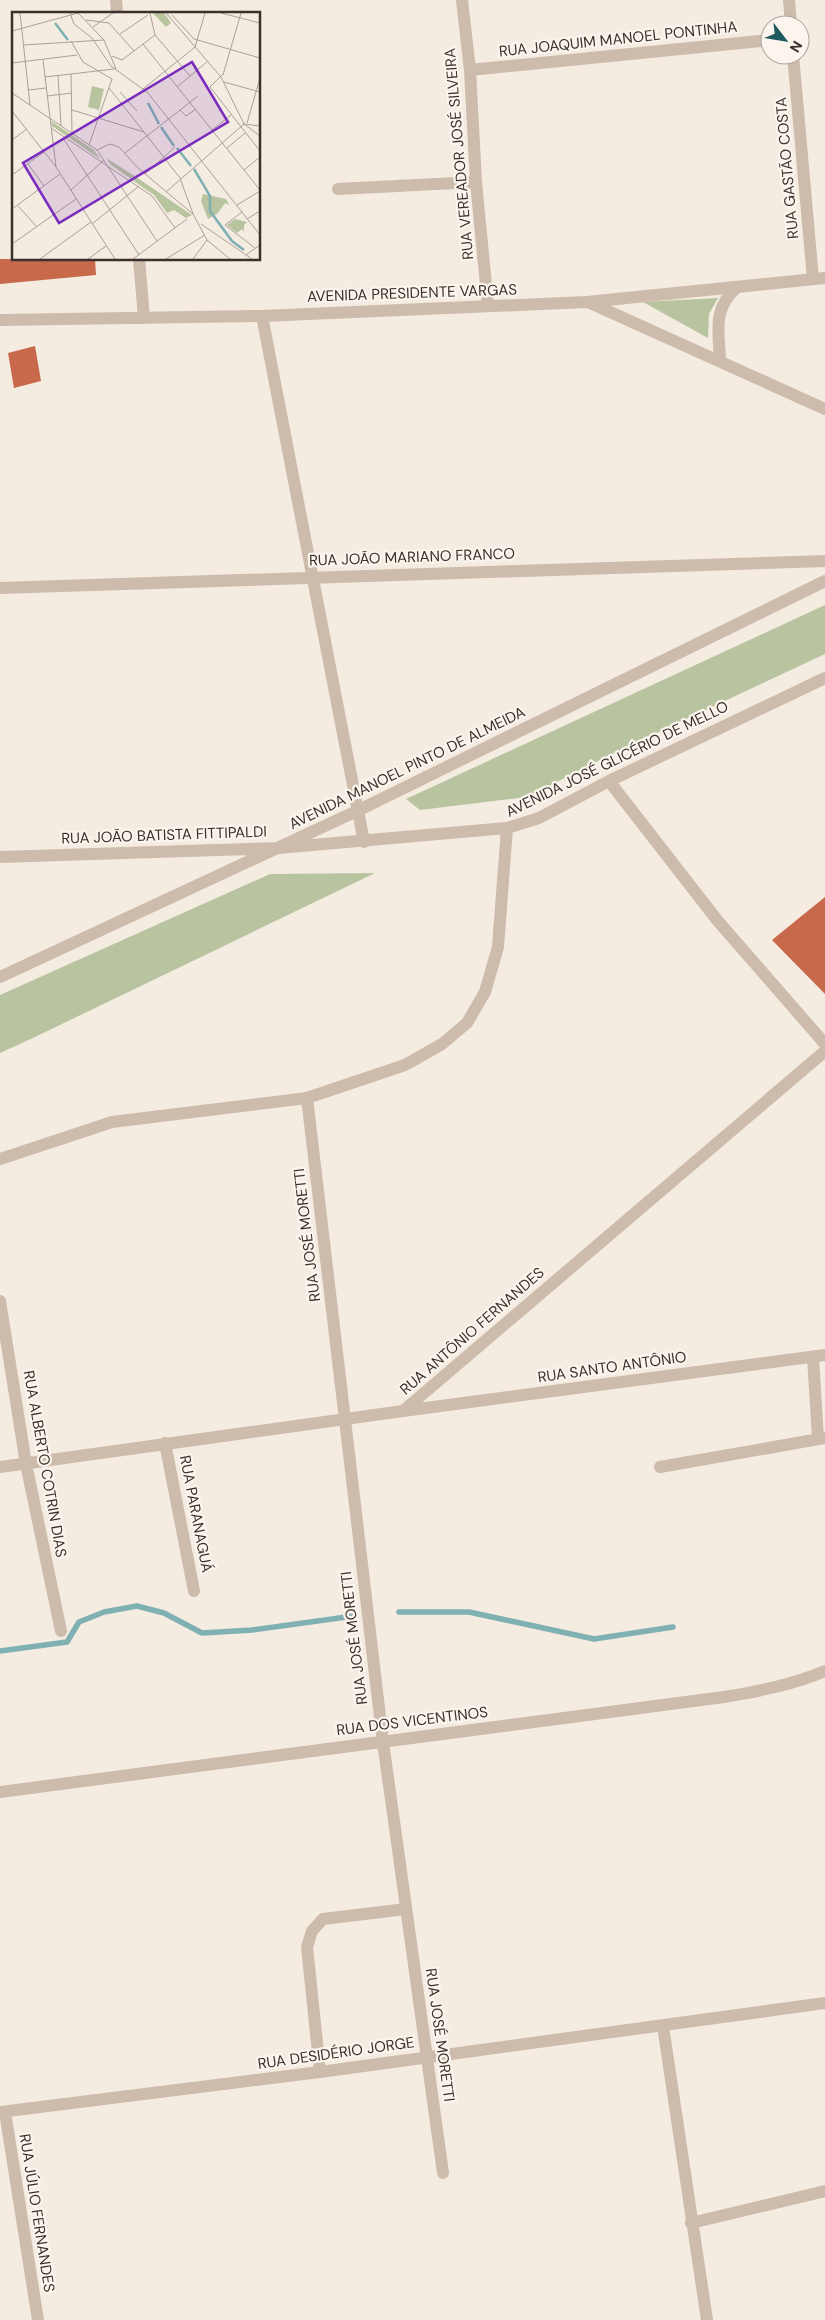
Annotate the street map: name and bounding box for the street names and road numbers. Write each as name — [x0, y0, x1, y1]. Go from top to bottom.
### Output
street label: RUA JOAQUIM MANOEL PONTINHA — [498, 17, 738, 61]
street label: RUA VEREADOR JOSÉ SILVEIRA — [440, 47, 478, 261]
street label: RUA GASTÃO COSTA — [771, 96, 803, 240]
street label: AVENIDA PRESIDENTE VARGAS — [307, 279, 518, 307]
street label: RUA JOÃO MARIANO FRANCO — [309, 543, 515, 571]
street label: AVENIDA JOSÉ GLICÉRIO DE MELLO — [502, 696, 732, 822]
street label: AVENIDA MANOEL PINTO DE ALMEIDA — [286, 702, 528, 834]
street label: RUA JOÃO BATISTA FITTIPALDI — [61, 821, 267, 849]
street label: RUA JOSÉ MORETTI — [289, 1167, 325, 1303]
street label: RUA ANTÔNIO FERNANDES — [396, 1263, 549, 1399]
street label: RUA SANTO ANTÔNIO — [536, 1347, 688, 1387]
street label: RUA ALBERTO COTRIN DIAS — [19, 1369, 71, 1559]
street label: RUA PARANAGUÁ — [175, 1454, 217, 1574]
street label: RUA JOSÉ MORETTI — [336, 1570, 372, 1706]
street label: RUA DOS VICENTINOS — [335, 1702, 489, 1740]
street label: RUA JOSÉ MORETTI — [421, 1967, 459, 2103]
street label: RUA DESIDÉRIO JORGE — [256, 2032, 416, 2074]
street label: RUA JÚLIO FERNANDES — [15, 2132, 59, 2294]

